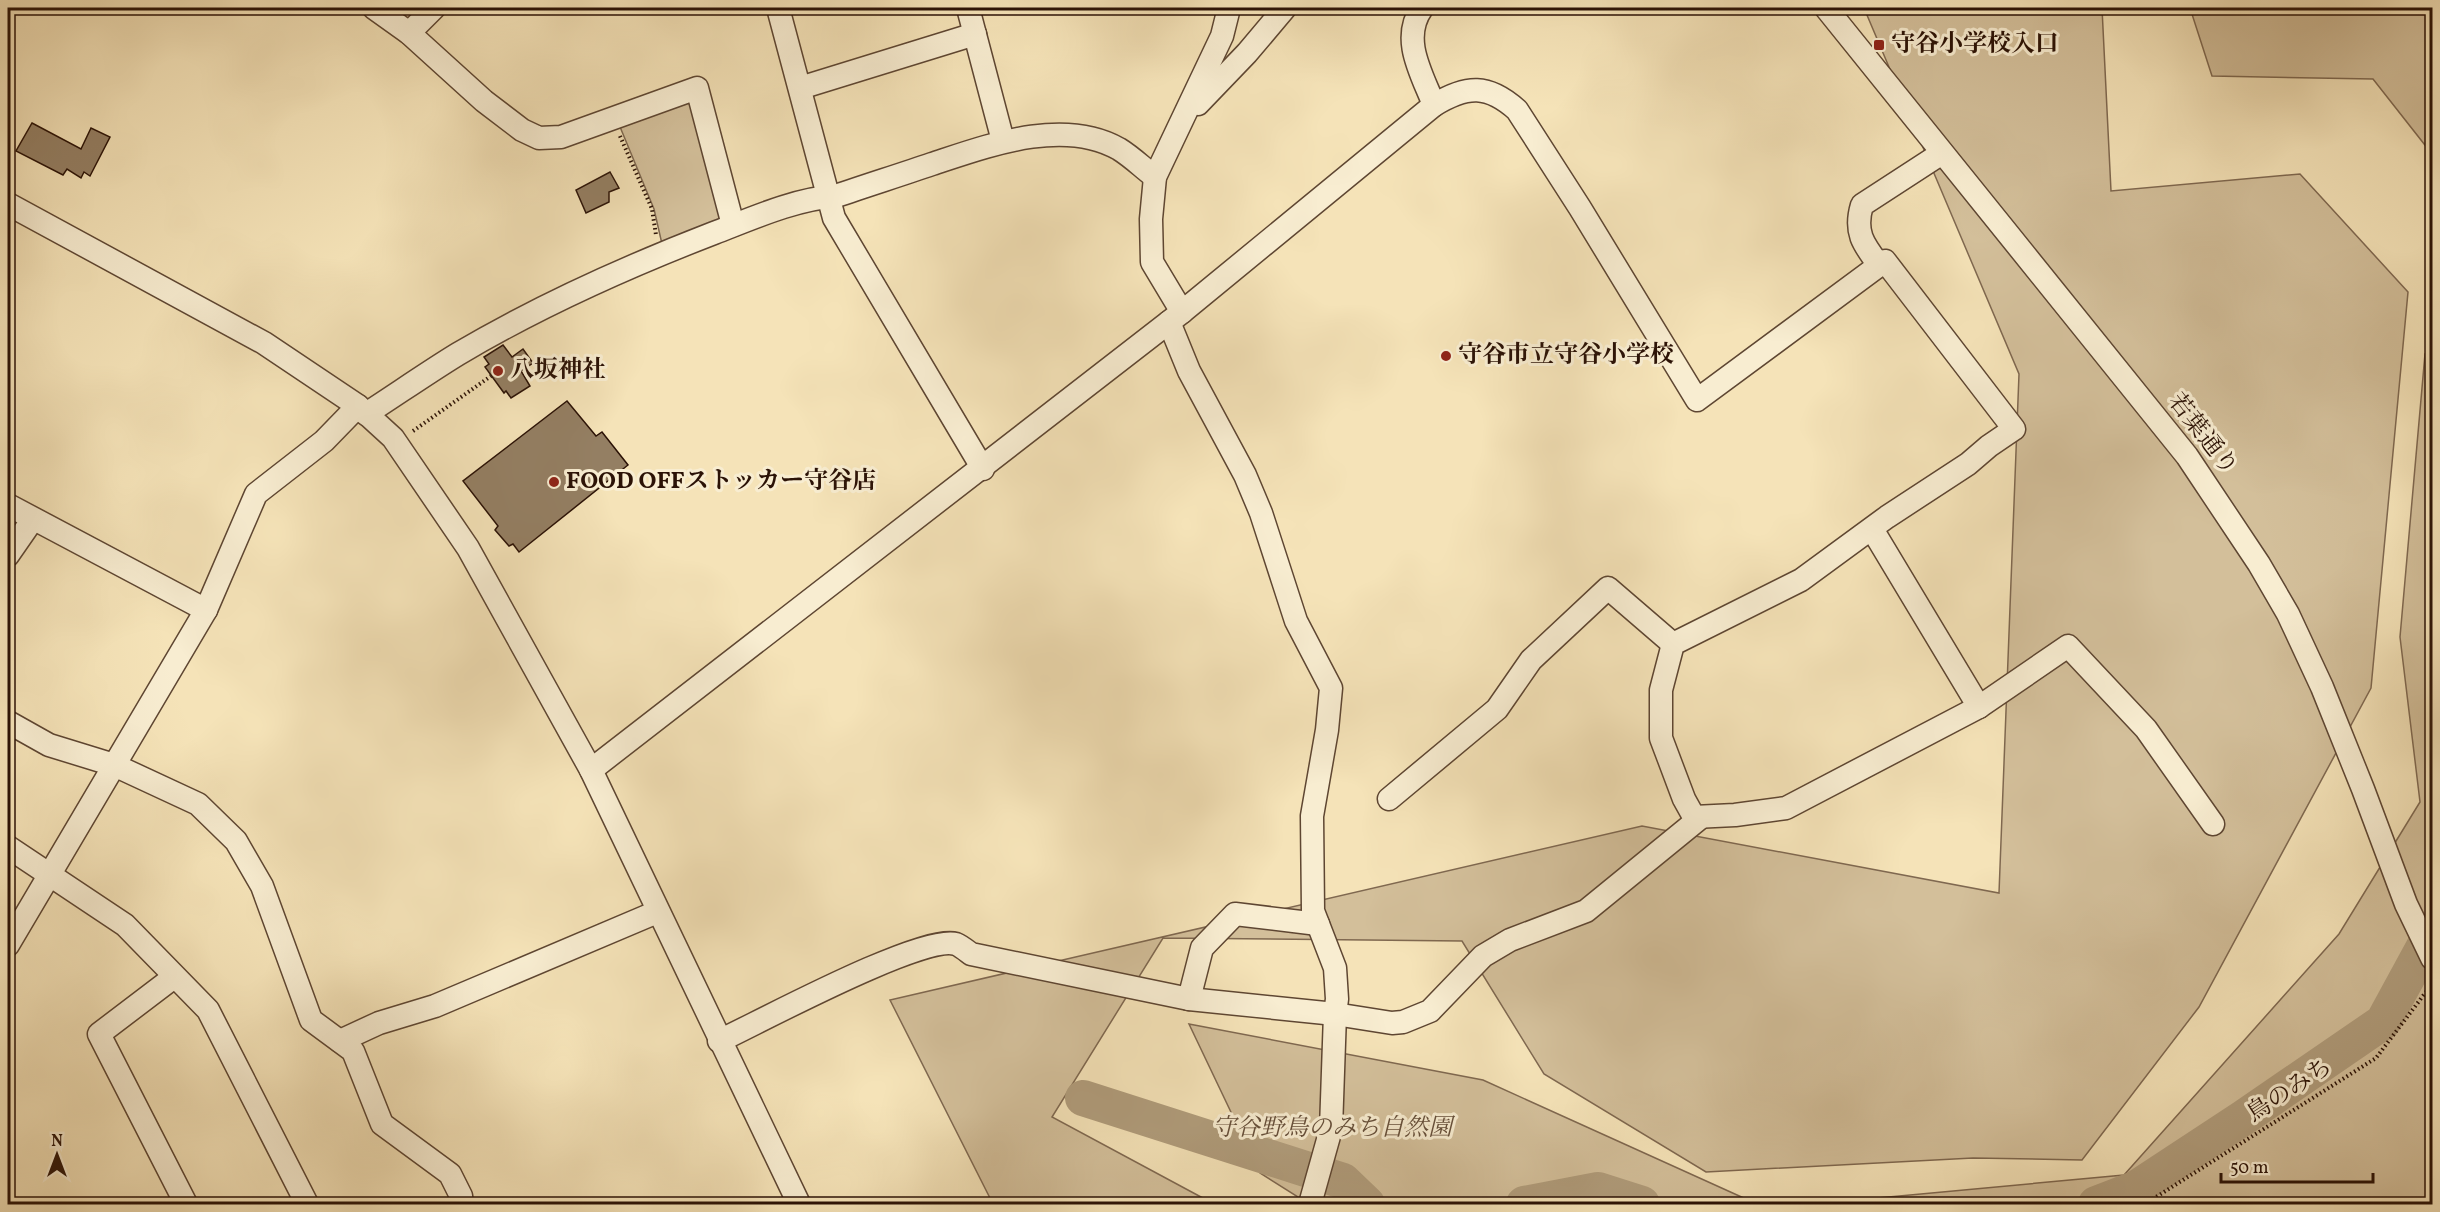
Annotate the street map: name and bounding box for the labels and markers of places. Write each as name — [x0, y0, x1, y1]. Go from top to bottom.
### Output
place label: 守谷小学校入口 — [1891, 28, 2059, 62]
marker: 守谷小学校入口 — [1872, 38, 1886, 52]
place label: 守谷市立守谷小学校 — [1458, 339, 1674, 373]
marker: 守谷市立守谷小学校 — [1439, 349, 1453, 363]
place label: 八坂神社 — [510, 354, 606, 388]
marker: 八坂神社 — [491, 364, 505, 378]
place label: FOOD OFFストッカー守谷店 — [566, 465, 876, 499]
marker: FOOD OFFストッカー守谷店 — [547, 475, 561, 489]

